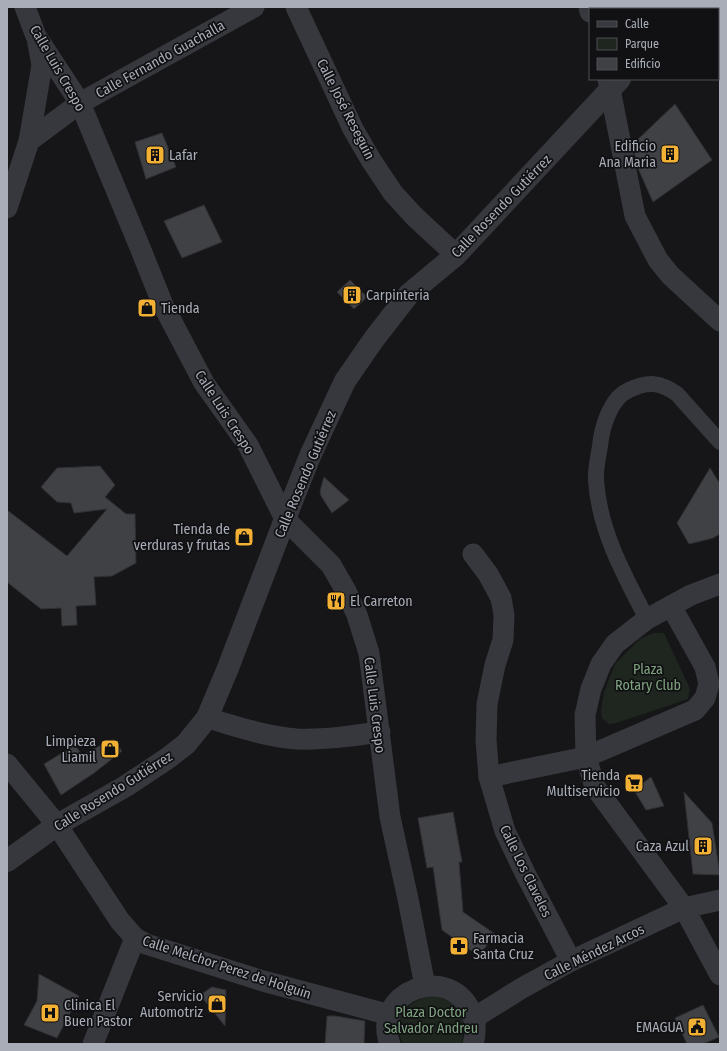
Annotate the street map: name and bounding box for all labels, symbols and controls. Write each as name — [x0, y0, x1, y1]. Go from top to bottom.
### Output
legend — [589, 8, 719, 80]
street label: Calle Fernando Guachalla — [93, 17, 228, 102]
text: Calle — [625, 17, 649, 31]
street label: Calle Luis Crespo — [26, 22, 89, 114]
text: Parque — [625, 37, 659, 51]
street label: Calle José Reseguín — [313, 56, 378, 162]
text: Edificio — [625, 57, 661, 71]
place label: Edificio Ana Maria — [599, 138, 656, 171]
building icon: Edificio Ana Maria — [659, 143, 681, 165]
building icon: Lafar — [144, 144, 166, 166]
place label: Lafar — [169, 147, 198, 164]
street label: Calle Rosendo Gutiérrez — [448, 151, 555, 261]
building icon: Carpinteria — [341, 284, 363, 306]
place label: Carpinteria — [366, 287, 430, 304]
shop icon: Tienda — [136, 297, 158, 319]
place label: Tienda — [161, 300, 200, 317]
street label: Calle Luis Crespo — [191, 367, 258, 457]
street label: Calle Rosendo Gutiérrez — [271, 408, 340, 540]
place label: Tienda de verduras y frutas — [134, 521, 230, 554]
shop icon: Tienda de verduras y frutas — [233, 526, 255, 548]
restaurant icon: El Carreton — [325, 590, 347, 612]
place label: El Carreton — [350, 593, 413, 610]
street label: Calle Luis Crespo — [360, 656, 389, 754]
park label: Plaza Rotary Club — [615, 661, 681, 694]
place label: Limpieza Liamil — [45, 733, 96, 766]
shop icon: Limpieza Liamil — [99, 738, 121, 760]
street label: Calle Rosendo Gutiérrez — [51, 748, 176, 835]
place label: Tienda Multiservicio — [547, 767, 620, 800]
supermarket icon: Tienda Multiservicio — [623, 772, 645, 794]
street label: Calle Los Claveles — [496, 822, 555, 920]
building icon: Caza Azul — [692, 835, 714, 857]
place label: Caza Azul — [636, 838, 689, 855]
street label: Calle Méndez Arcos — [541, 921, 647, 984]
place label: Farmacia Santa Cruz — [473, 930, 534, 963]
street label: Calle Melchor Perez de Holguin — [140, 932, 313, 1003]
pharmacy icon: Farmacia Santa Cruz — [448, 935, 470, 957]
place label: Servicio Automotriz — [140, 988, 203, 1021]
shop icon: Servicio Automotriz — [206, 993, 228, 1015]
place label: Clinica El Buen Pastor — [64, 997, 133, 1030]
hospital icon: Clinica El Buen Pastor — [39, 1002, 61, 1024]
park label: Plaza Doctor Salvador Andreu — [384, 1004, 478, 1037]
public building icon: EMAGUA — [686, 1016, 708, 1038]
place label: EMAGUA — [636, 1019, 684, 1036]

